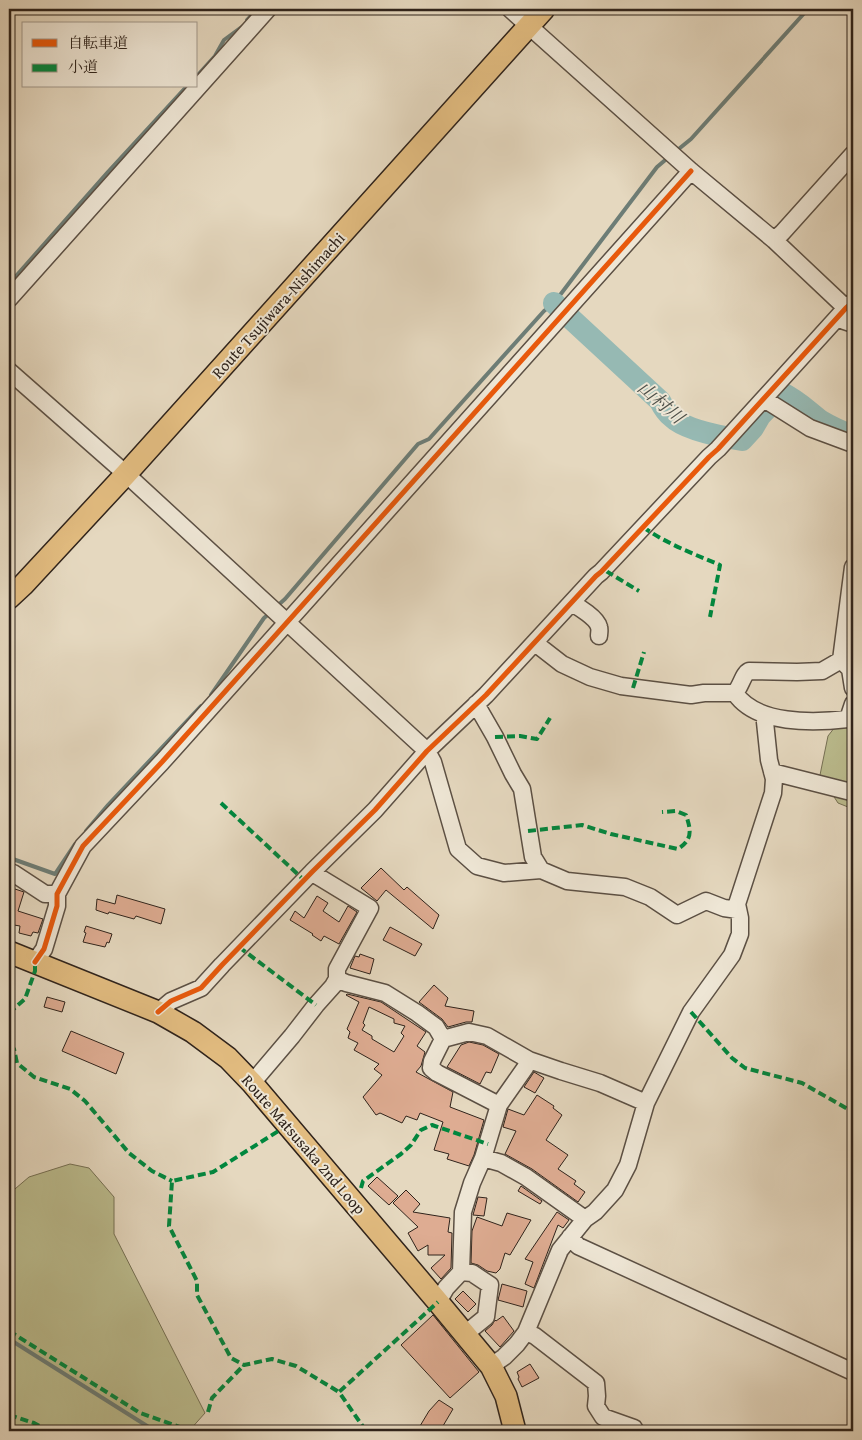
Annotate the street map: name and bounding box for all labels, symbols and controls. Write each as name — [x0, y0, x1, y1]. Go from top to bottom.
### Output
legend — [22, 22, 198, 88]
text: 自転車道 — [68, 32, 128, 53]
text: 小道 — [68, 56, 98, 77]
street label: Route Tsujiwara-Nishimachi — [206, 226, 351, 383]
water label: 山村川 — [632, 374, 692, 431]
street label: Route Matsusaka 2nd Loop — [236, 1069, 372, 1220]

